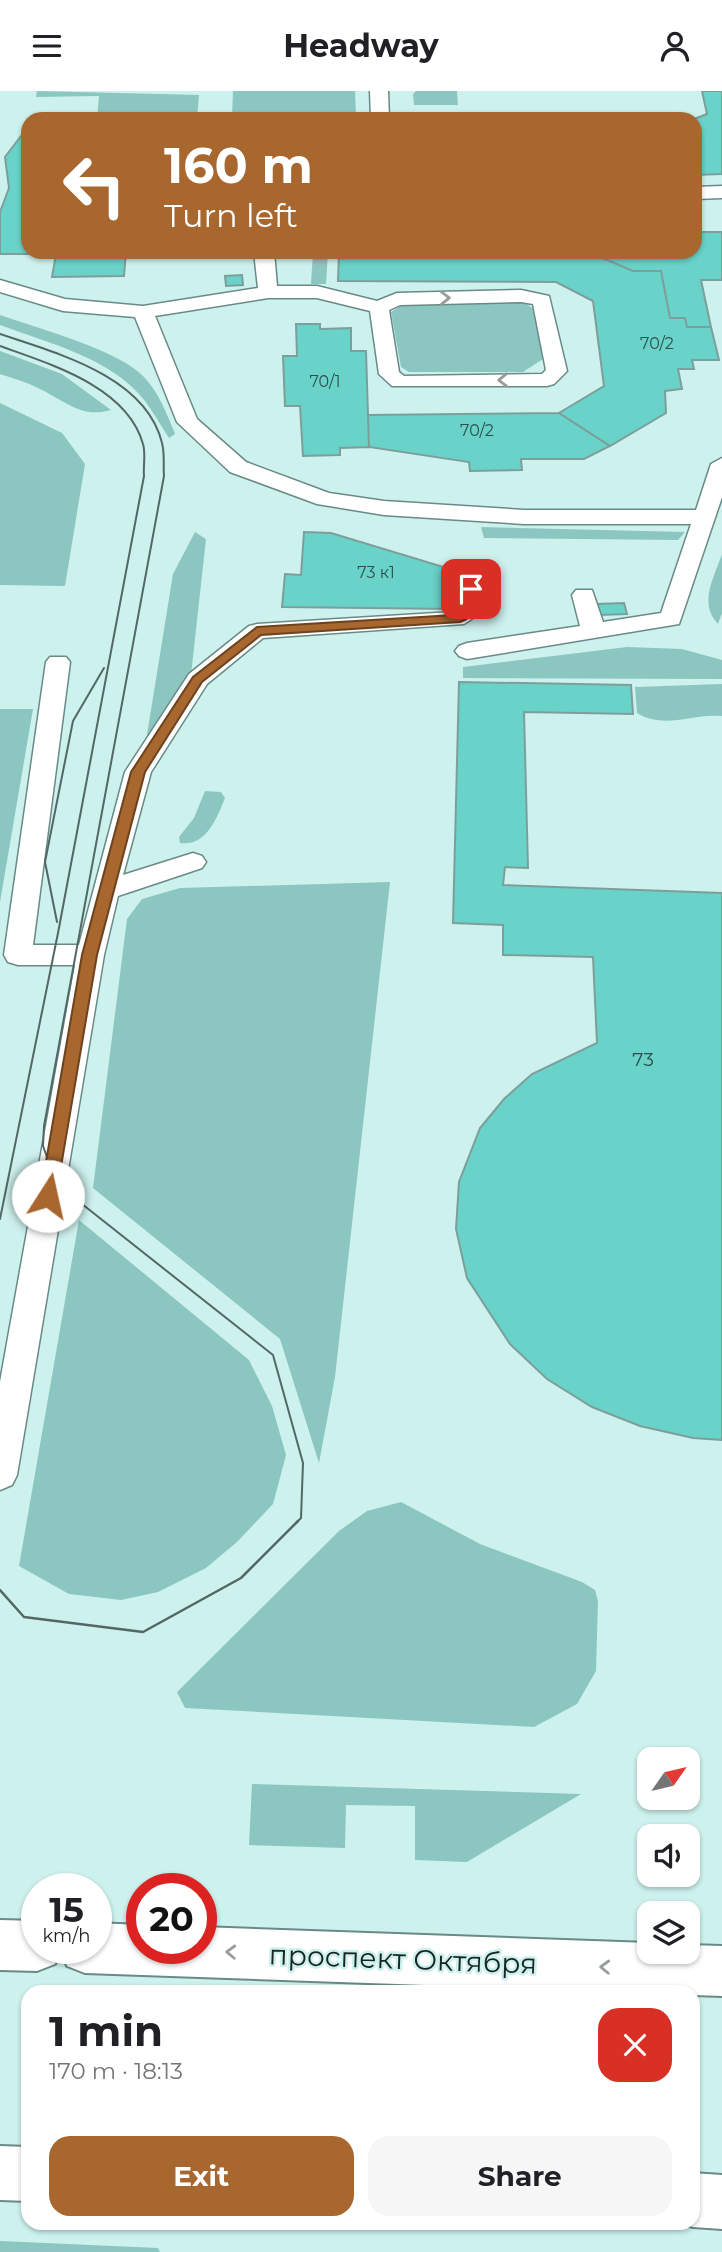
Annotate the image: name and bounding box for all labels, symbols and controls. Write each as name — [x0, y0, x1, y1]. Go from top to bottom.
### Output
text: Headway — [283, 26, 439, 65]
icon: menu — [28, 27, 66, 65]
icon: person — [656, 27, 694, 65]
text: 160 m — [164, 136, 313, 195]
icon: left — [49, 140, 140, 231]
text: Turn left — [164, 196, 298, 235]
one-way arrow — [440, 290, 451, 306]
house number: 70/2 — [640, 334, 674, 353]
house number: 70/1 — [310, 372, 341, 391]
one-way arrow — [497, 372, 507, 388]
house number: 70/2 — [460, 421, 494, 440]
pin — [441, 559, 501, 619]
house number: 73 к1 — [357, 563, 395, 582]
icon: arrive — [452, 570, 490, 608]
house number: 73 — [632, 1048, 654, 1071]
position arrow — [11, 1159, 85, 1233]
north arrow — [637, 1747, 700, 1809]
map controls — [637, 1747, 700, 1964]
button: sound — [637, 1824, 700, 1887]
speed limit sign: 20 — [126, 1873, 217, 1964]
text: 15 — [49, 1888, 84, 1931]
button: layers — [637, 1901, 700, 1964]
text: km/h — [42, 1925, 91, 1947]
street label: проспект Октября — [268, 1937, 538, 1981]
one-way arrow — [225, 1945, 236, 1960]
one-way arrow — [599, 1959, 610, 1974]
text: 1 min — [49, 2005, 163, 2057]
button: close — [598, 2008, 672, 2082]
text: 170 m · 18:13 — [49, 2057, 183, 2085]
button: Exit — [49, 2136, 354, 2216]
button: Share — [368, 2136, 672, 2216]

